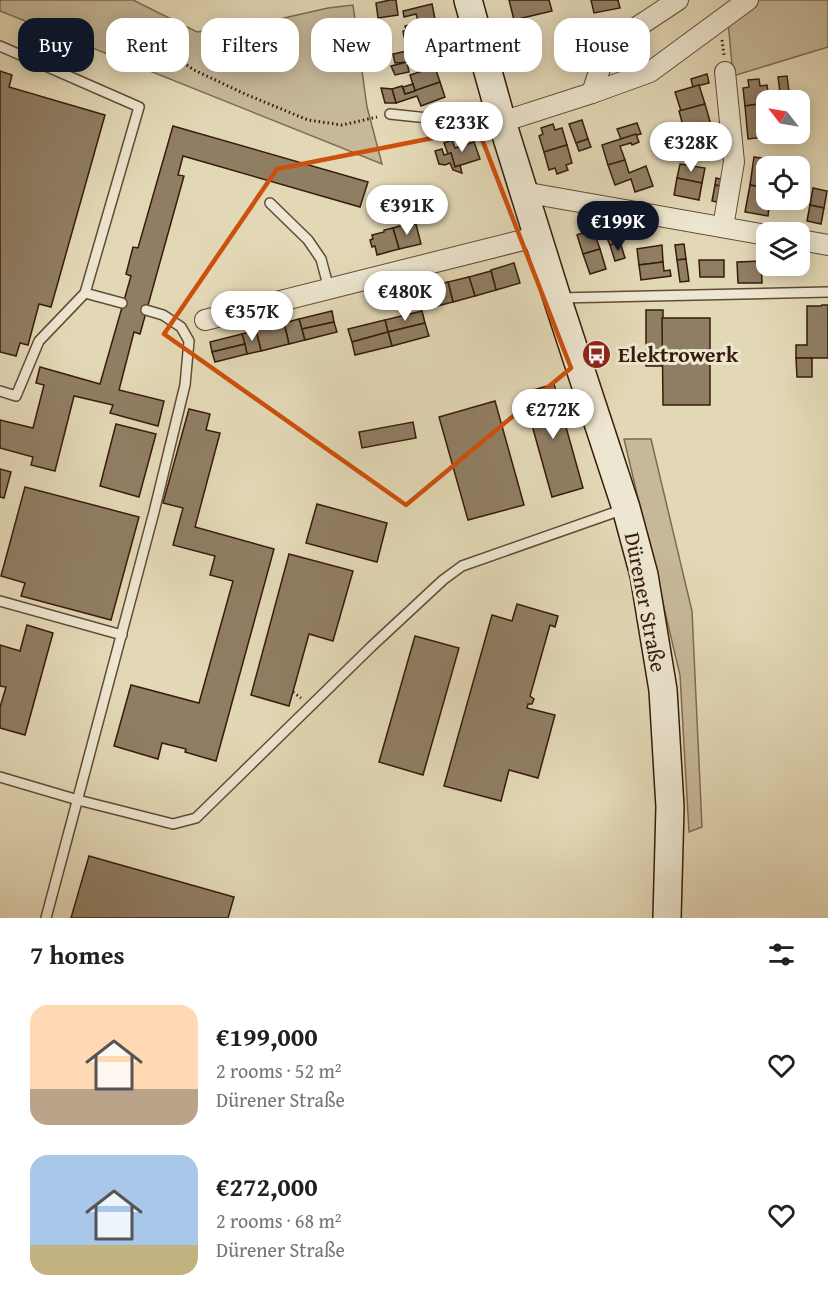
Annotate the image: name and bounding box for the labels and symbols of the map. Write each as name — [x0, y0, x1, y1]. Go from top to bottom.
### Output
north arrow — [756, 90, 810, 144]
pin: €233K — [420, 102, 504, 153]
pin: €328K — [649, 122, 733, 173]
pin: €391K — [365, 185, 449, 236]
pin: €199K — [576, 201, 660, 252]
pin: €480K — [363, 271, 447, 322]
pin: €357K — [210, 291, 294, 342]
bus stop icon: Elektrowerk — [581, 338, 613, 370]
place label: Elektrowerk — [618, 338, 739, 370]
pin: €272K — [511, 389, 595, 440]
street label: Dürener Straße — [617, 529, 675, 675]

